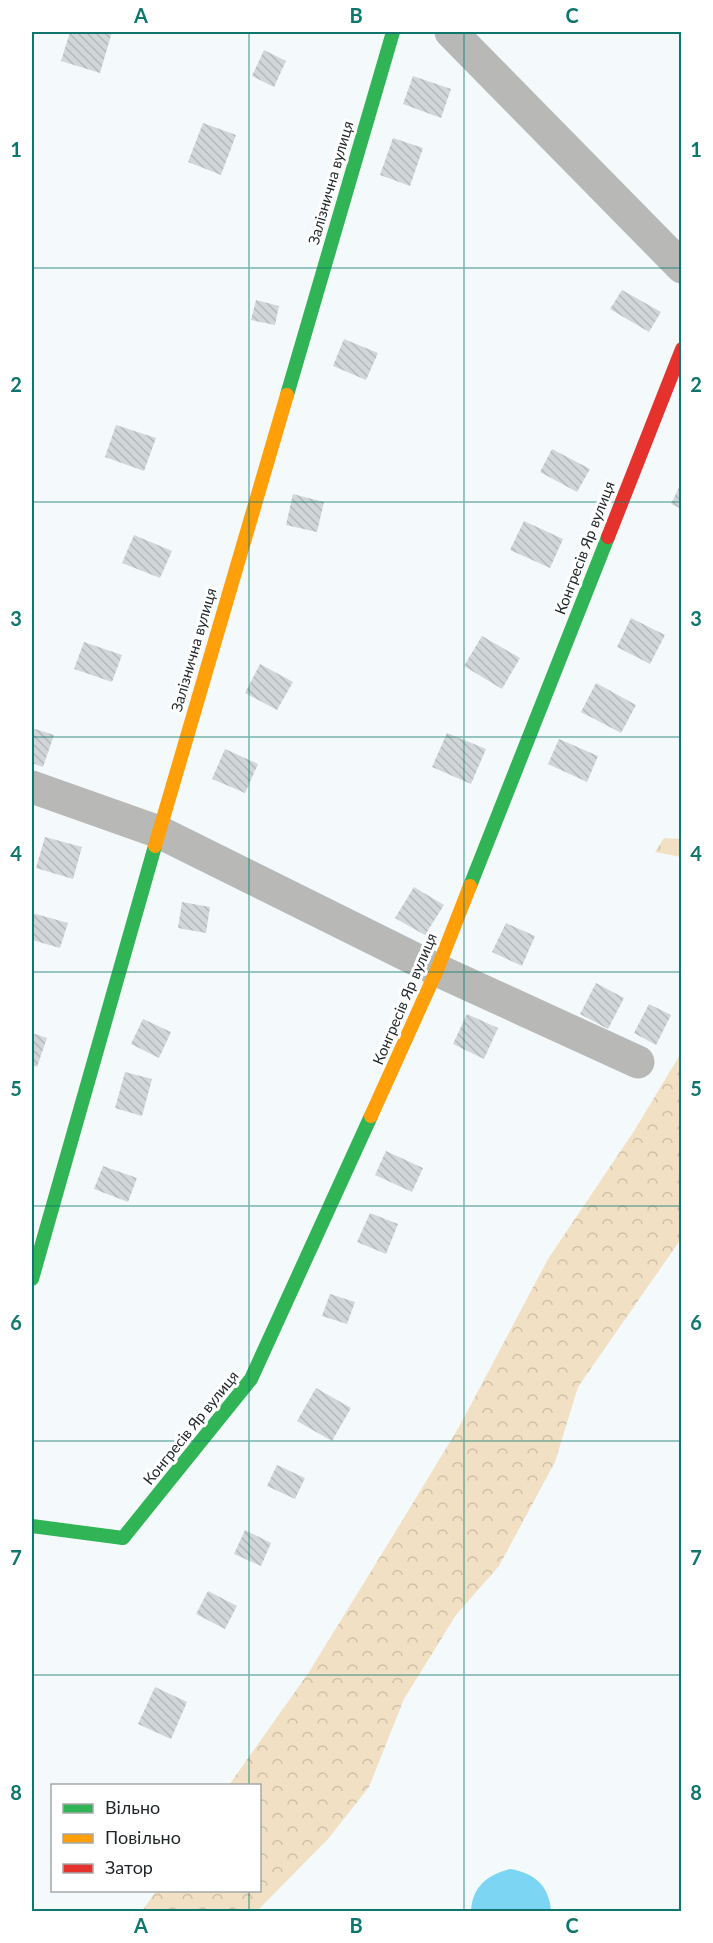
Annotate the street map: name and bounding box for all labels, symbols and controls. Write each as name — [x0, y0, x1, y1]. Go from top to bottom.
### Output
text: A — [133, 3, 148, 27]
text: B — [349, 3, 363, 27]
text: C — [565, 3, 579, 27]
street label: Залізнична вулиця — [304, 119, 356, 247]
text: 1 — [10, 137, 22, 161]
text: 1 — [690, 137, 702, 161]
text: 2 — [10, 372, 22, 396]
text: 2 — [690, 372, 702, 396]
street label: Конгресів Яр вулиця — [550, 478, 618, 617]
street label: Залізнична вулиця — [167, 586, 219, 714]
text: 3 — [10, 606, 22, 630]
text: 3 — [690, 606, 702, 630]
text: 4 — [10, 841, 22, 865]
text: 4 — [690, 841, 702, 865]
street label: Конгресів Яр вулиця — [368, 930, 440, 1067]
text: 5 — [10, 1076, 22, 1100]
text: 5 — [690, 1076, 702, 1100]
text: 6 — [10, 1310, 22, 1334]
text: 6 — [690, 1310, 702, 1334]
street label: Конгресів Яр вулиця — [139, 1367, 242, 1488]
text: 7 — [10, 1545, 22, 1569]
text: 7 — [690, 1545, 702, 1569]
text: 8 — [10, 1780, 22, 1804]
text: 8 — [690, 1780, 702, 1804]
legend — [51, 1784, 261, 1892]
text: Вільно — [105, 1796, 160, 1818]
text: Повільно — [105, 1826, 181, 1848]
text: Затор — [105, 1856, 153, 1878]
text: A — [133, 1913, 148, 1937]
text: B — [349, 1913, 363, 1937]
text: C — [565, 1913, 579, 1937]

